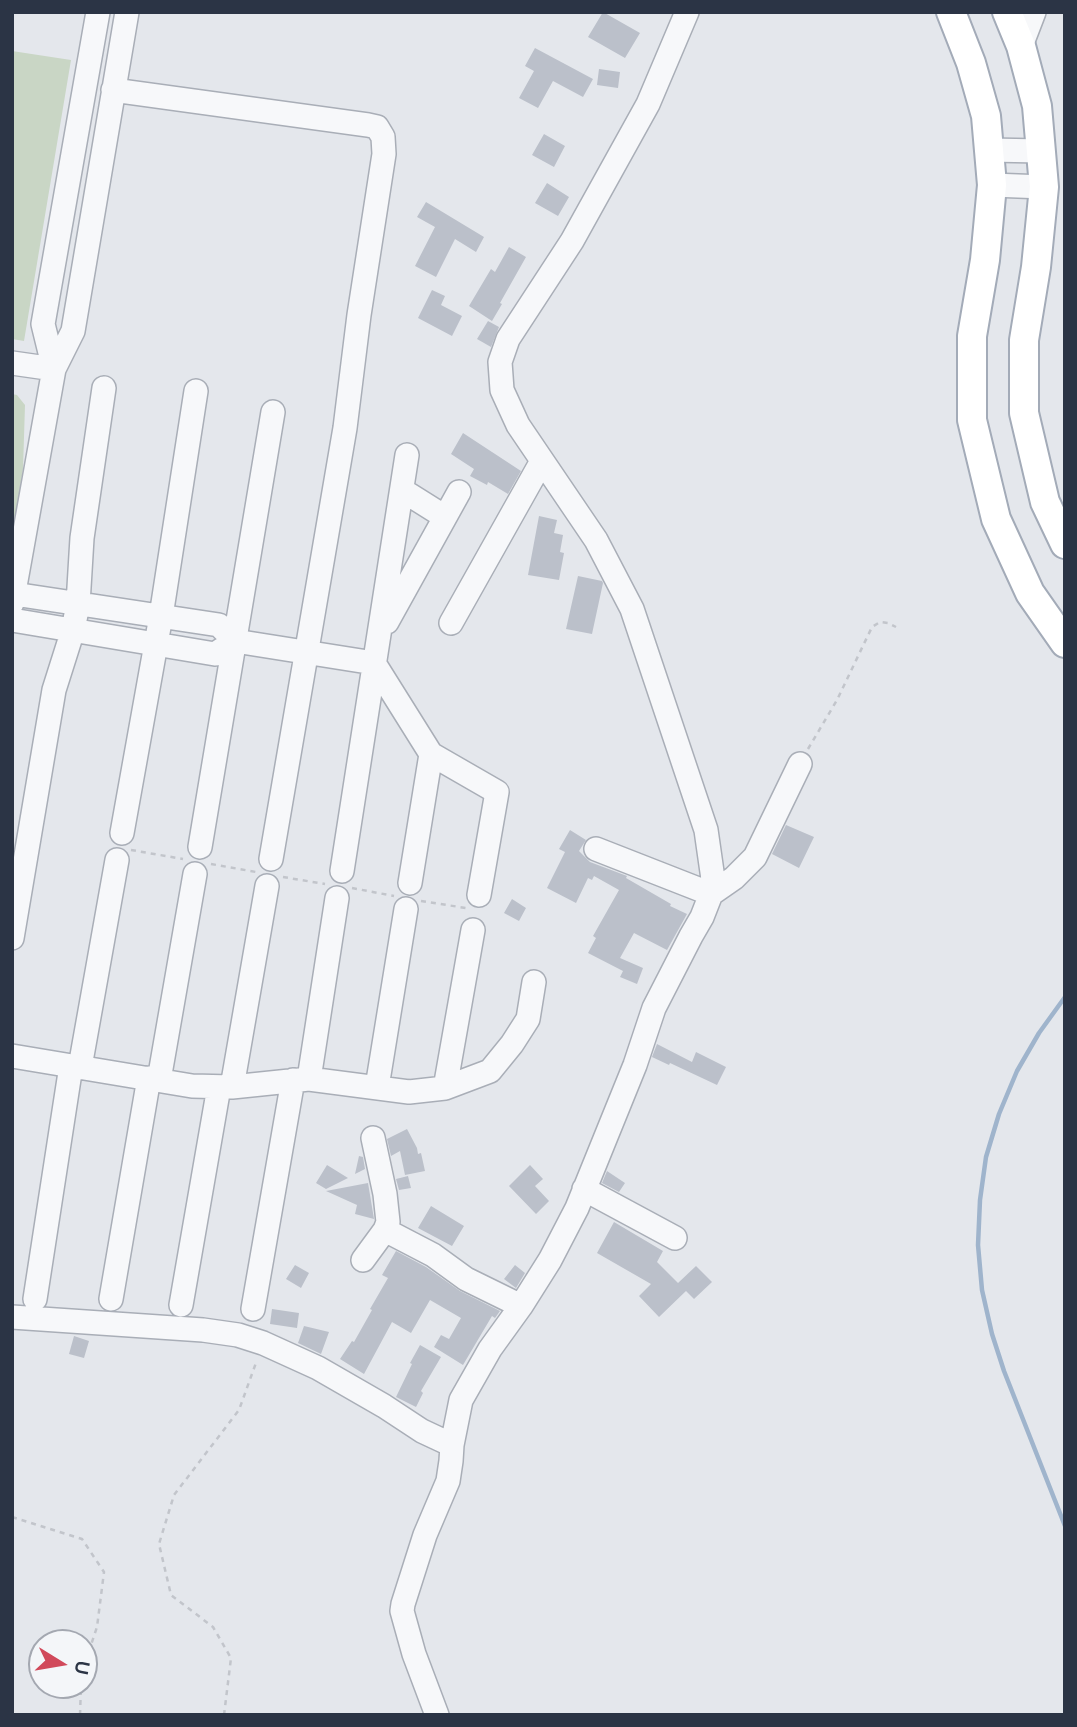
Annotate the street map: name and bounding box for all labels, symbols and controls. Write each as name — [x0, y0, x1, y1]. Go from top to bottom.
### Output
north arrow — [28, 1629, 98, 1699]
text: U — [70, 1659, 95, 1677]

